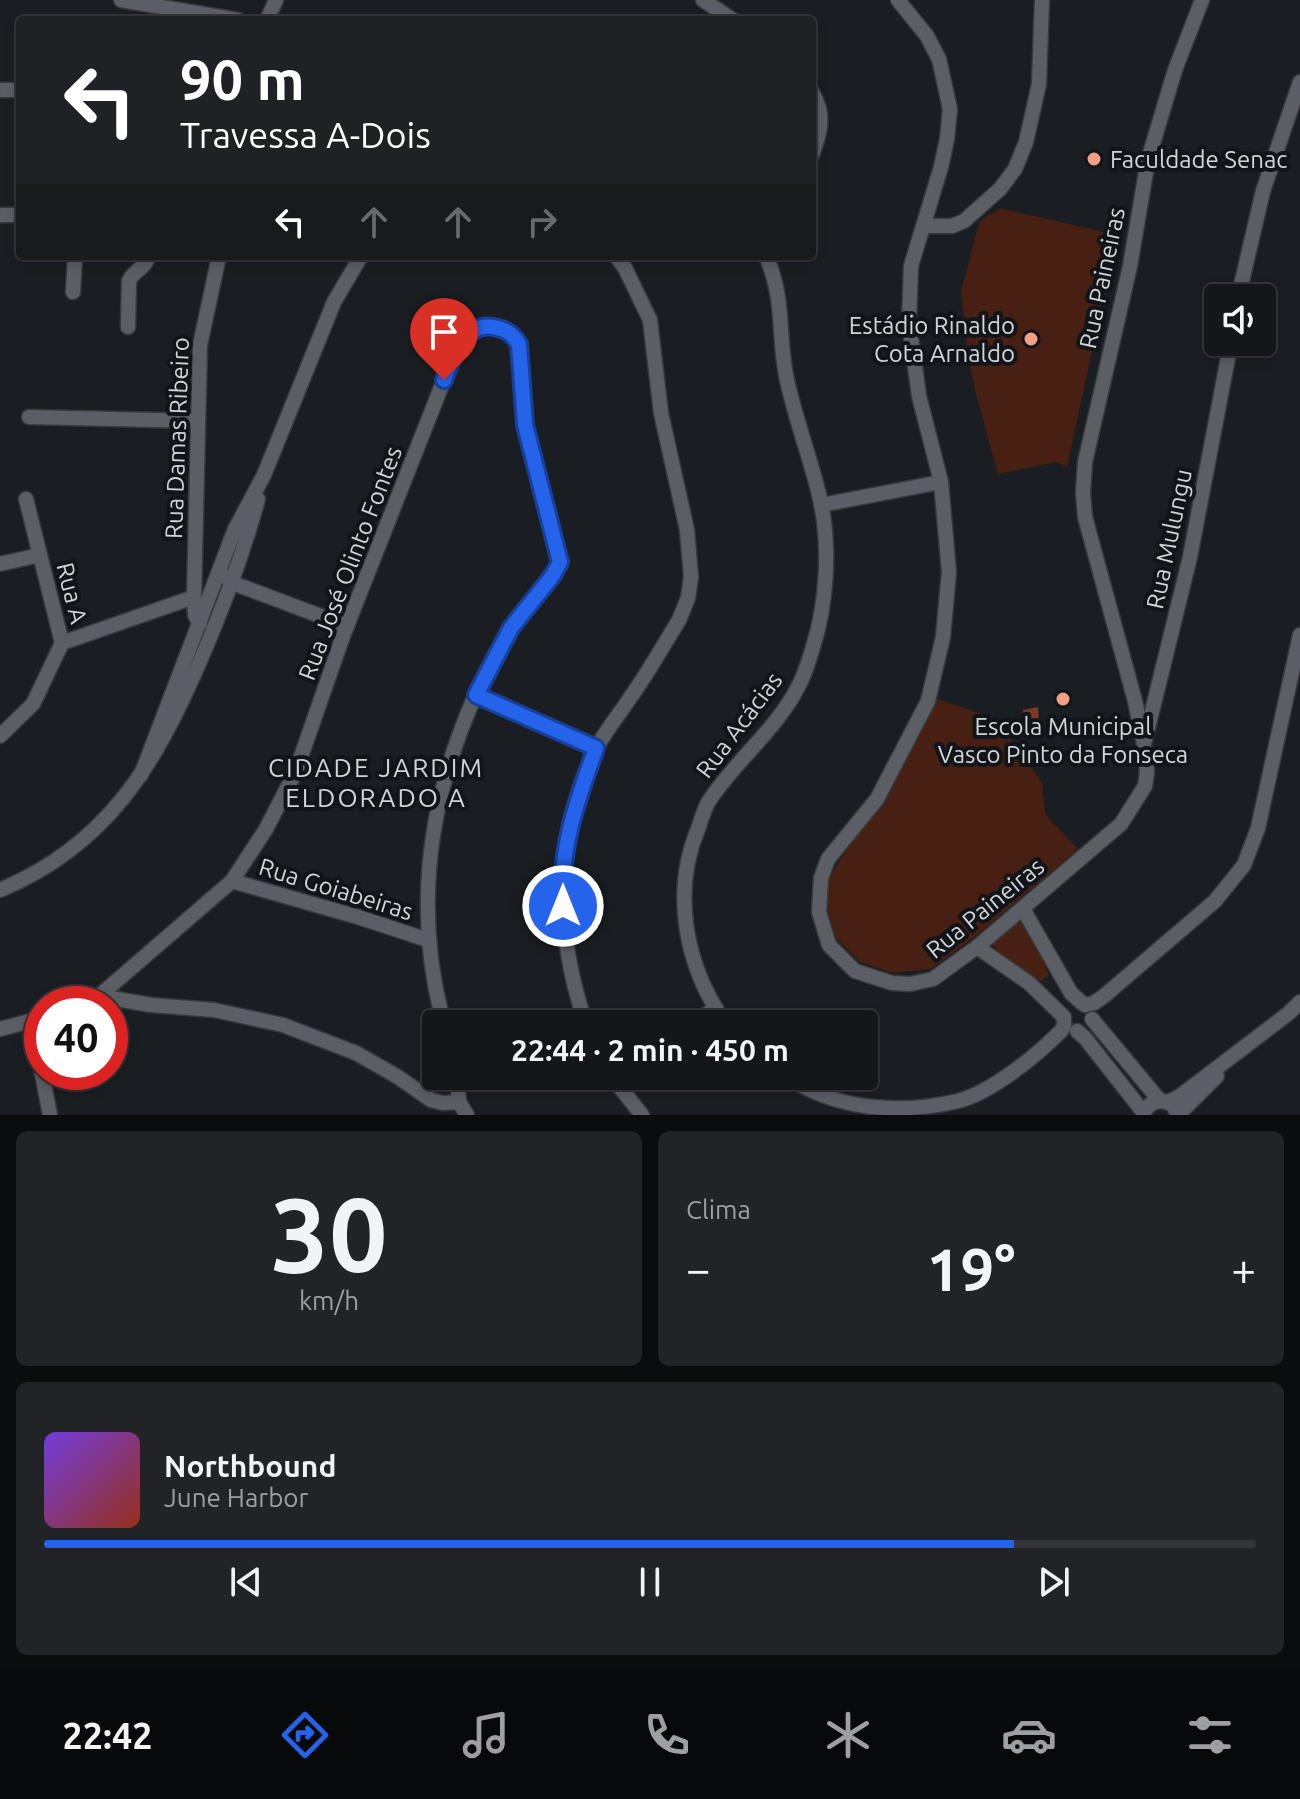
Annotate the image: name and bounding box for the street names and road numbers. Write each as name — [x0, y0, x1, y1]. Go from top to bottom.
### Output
street label: Rua Paineiras — [1074, 205, 1130, 351]
street label: Rua Damas Ribeiro — [160, 337, 194, 539]
street label: Rua José Olinto Fontes — [293, 442, 407, 684]
street label: Rua Mulungu — [1141, 467, 1197, 611]
street label: Rua A — [51, 560, 93, 627]
street label: Rua Acácias — [691, 667, 787, 783]
street label: Rua Paineiras — [921, 852, 1049, 964]
street label: Rua Goiabeiras — [256, 853, 416, 925]

